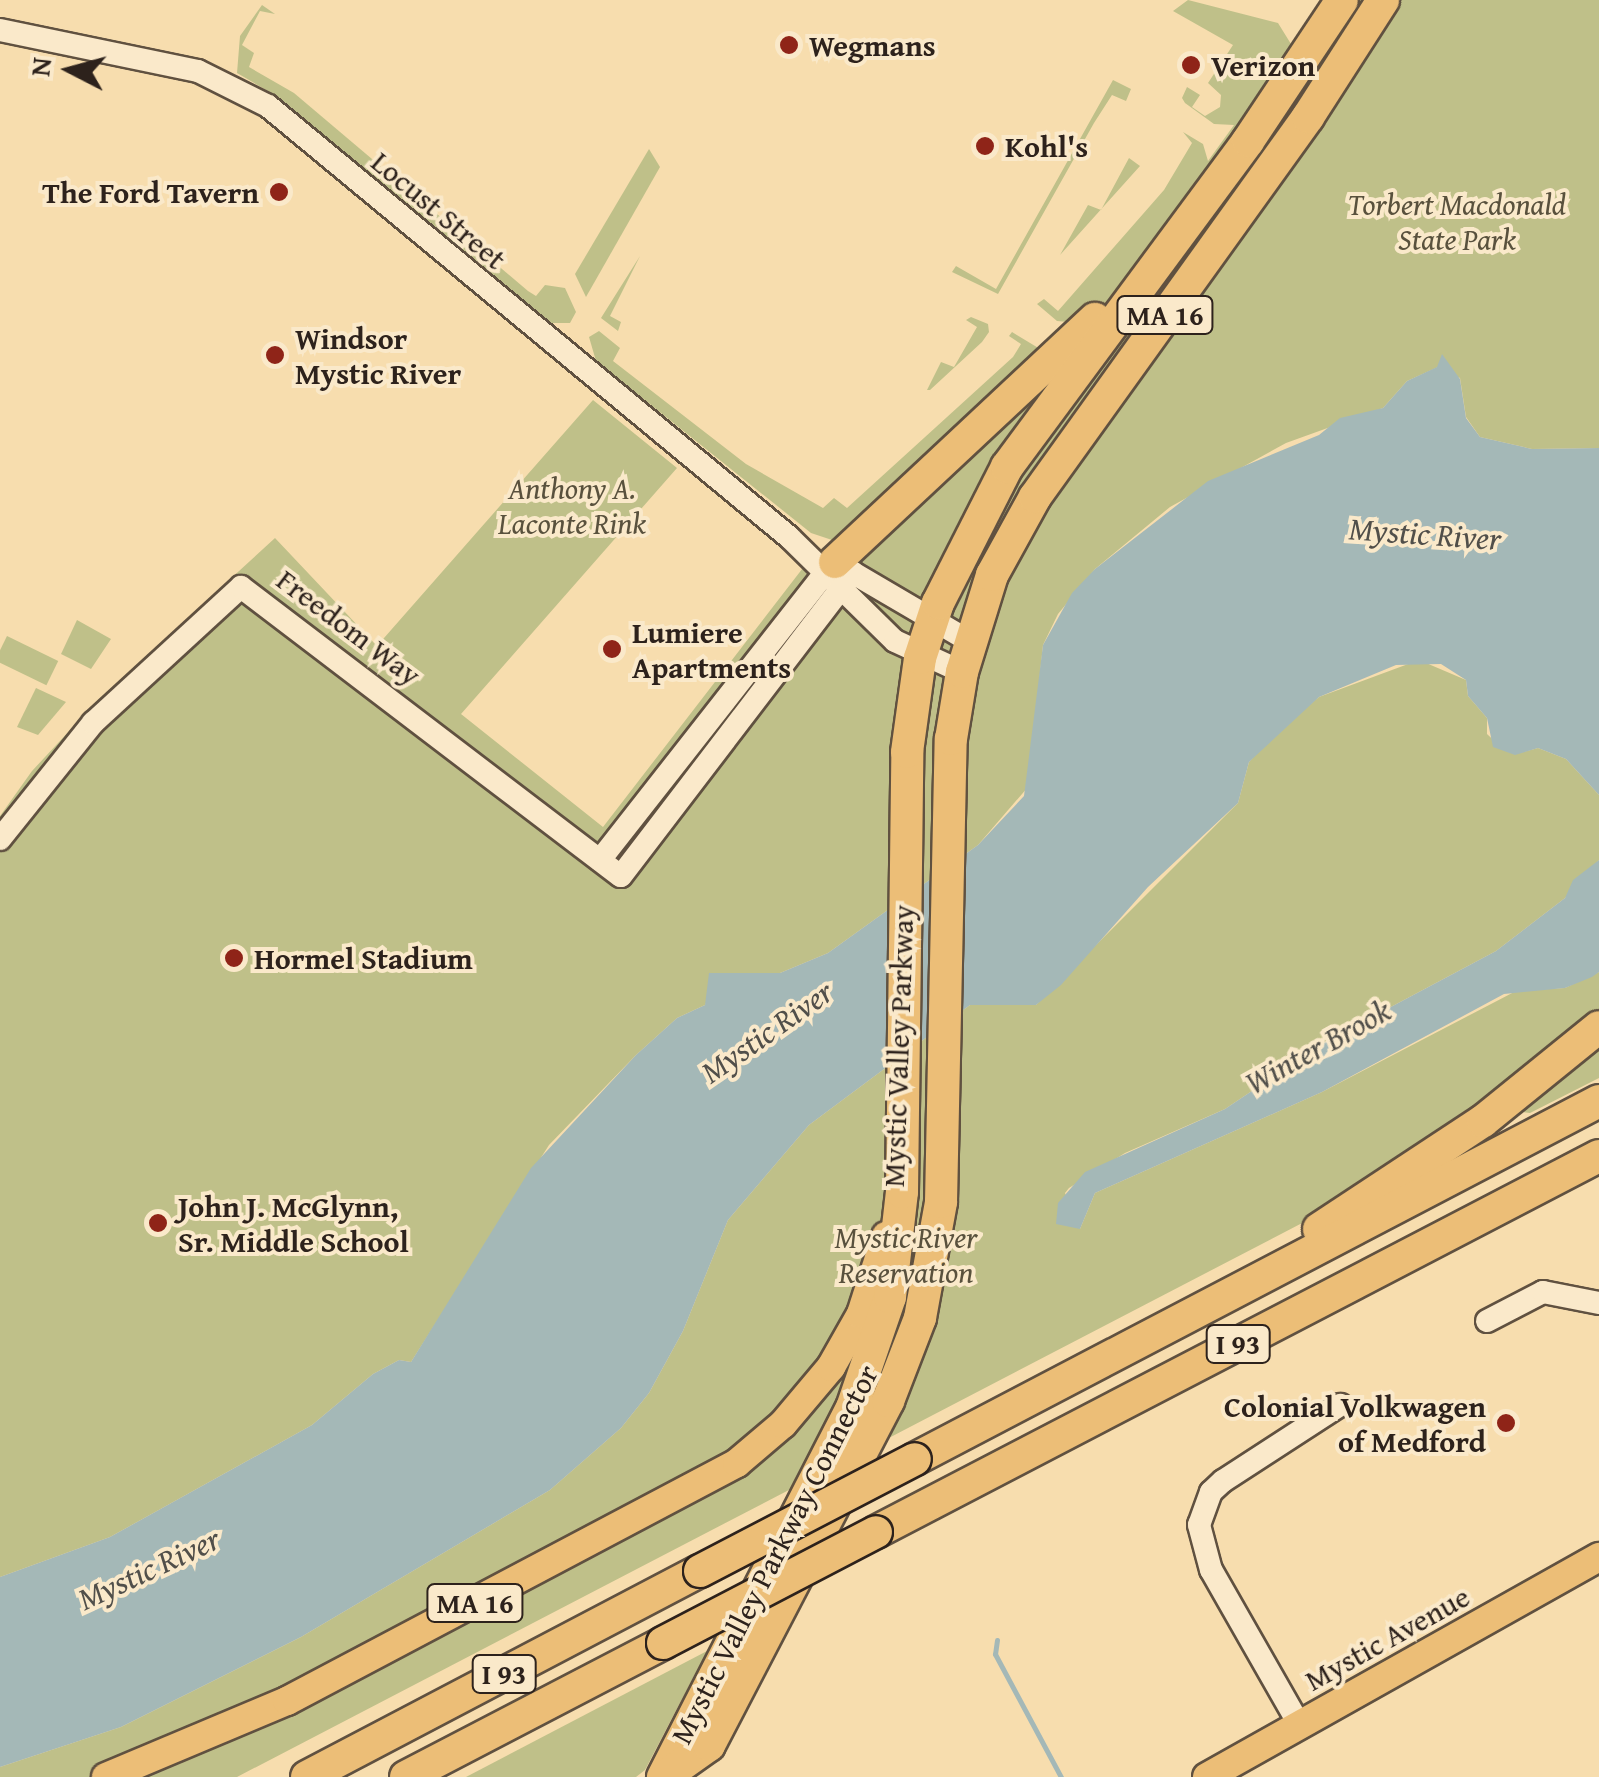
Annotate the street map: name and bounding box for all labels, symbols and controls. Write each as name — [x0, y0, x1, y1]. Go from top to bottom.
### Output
north arrow — [20, 20, 120, 120]
place label: Wegmans — [809, 27, 936, 63]
marker: Wegmans — [778, 34, 800, 56]
place label: Verizon — [1211, 47, 1315, 83]
marker: Verizon — [1180, 54, 1202, 76]
text: N — [18, 55, 61, 78]
place label: Kohl's — [1005, 128, 1088, 164]
marker: Kohl's — [974, 135, 996, 157]
street label: Locust Street — [364, 143, 514, 277]
place label: The Ford Tavern — [42, 174, 259, 210]
marker: The Ford Tavern — [268, 181, 290, 203]
park label: Torbert Macdonald State Park — [1348, 186, 1566, 256]
road number: MA 16 — [1115, 292, 1215, 338]
place label: Windsor Mystic River — [295, 320, 461, 390]
marker: Windsor Mystic River — [264, 344, 286, 366]
park label: Anthony A. Laconte Rink — [498, 470, 646, 540]
water label: Mystic River — [1348, 510, 1502, 558]
street label: Freedom Way — [270, 561, 428, 693]
place label: Lumiere Apartments — [632, 614, 791, 684]
marker: Lumiere Apartments — [601, 638, 623, 660]
street label: Mystic Valley Parkway — [875, 904, 921, 1188]
place label: Hormel Stadium — [254, 940, 473, 976]
marker: Hormel Stadium — [223, 947, 245, 969]
water label: Mystic River — [694, 973, 840, 1091]
water label: Winter Brook — [1239, 991, 1397, 1103]
place label: John J. McGlynn, Sr. Middle School — [178, 1188, 409, 1258]
marker: John J. McGlynn, Sr. Middle School — [147, 1212, 169, 1234]
park label: Mystic River Reservation — [835, 1219, 977, 1290]
road number: I 93 — [1206, 1321, 1270, 1367]
street label: Mystic Valley Parkway Connector — [663, 1359, 885, 1749]
place label: Colonial Volkwagen of Medford — [1224, 1388, 1486, 1458]
marker: Colonial Volkwagen of Medford — [1495, 1412, 1517, 1434]
water label: Mystic River — [72, 1519, 226, 1619]
street label: Mystic Avenue — [1298, 1578, 1476, 1698]
road number: MA 16 — [425, 1580, 525, 1626]
road number: I 93 — [472, 1651, 536, 1697]

